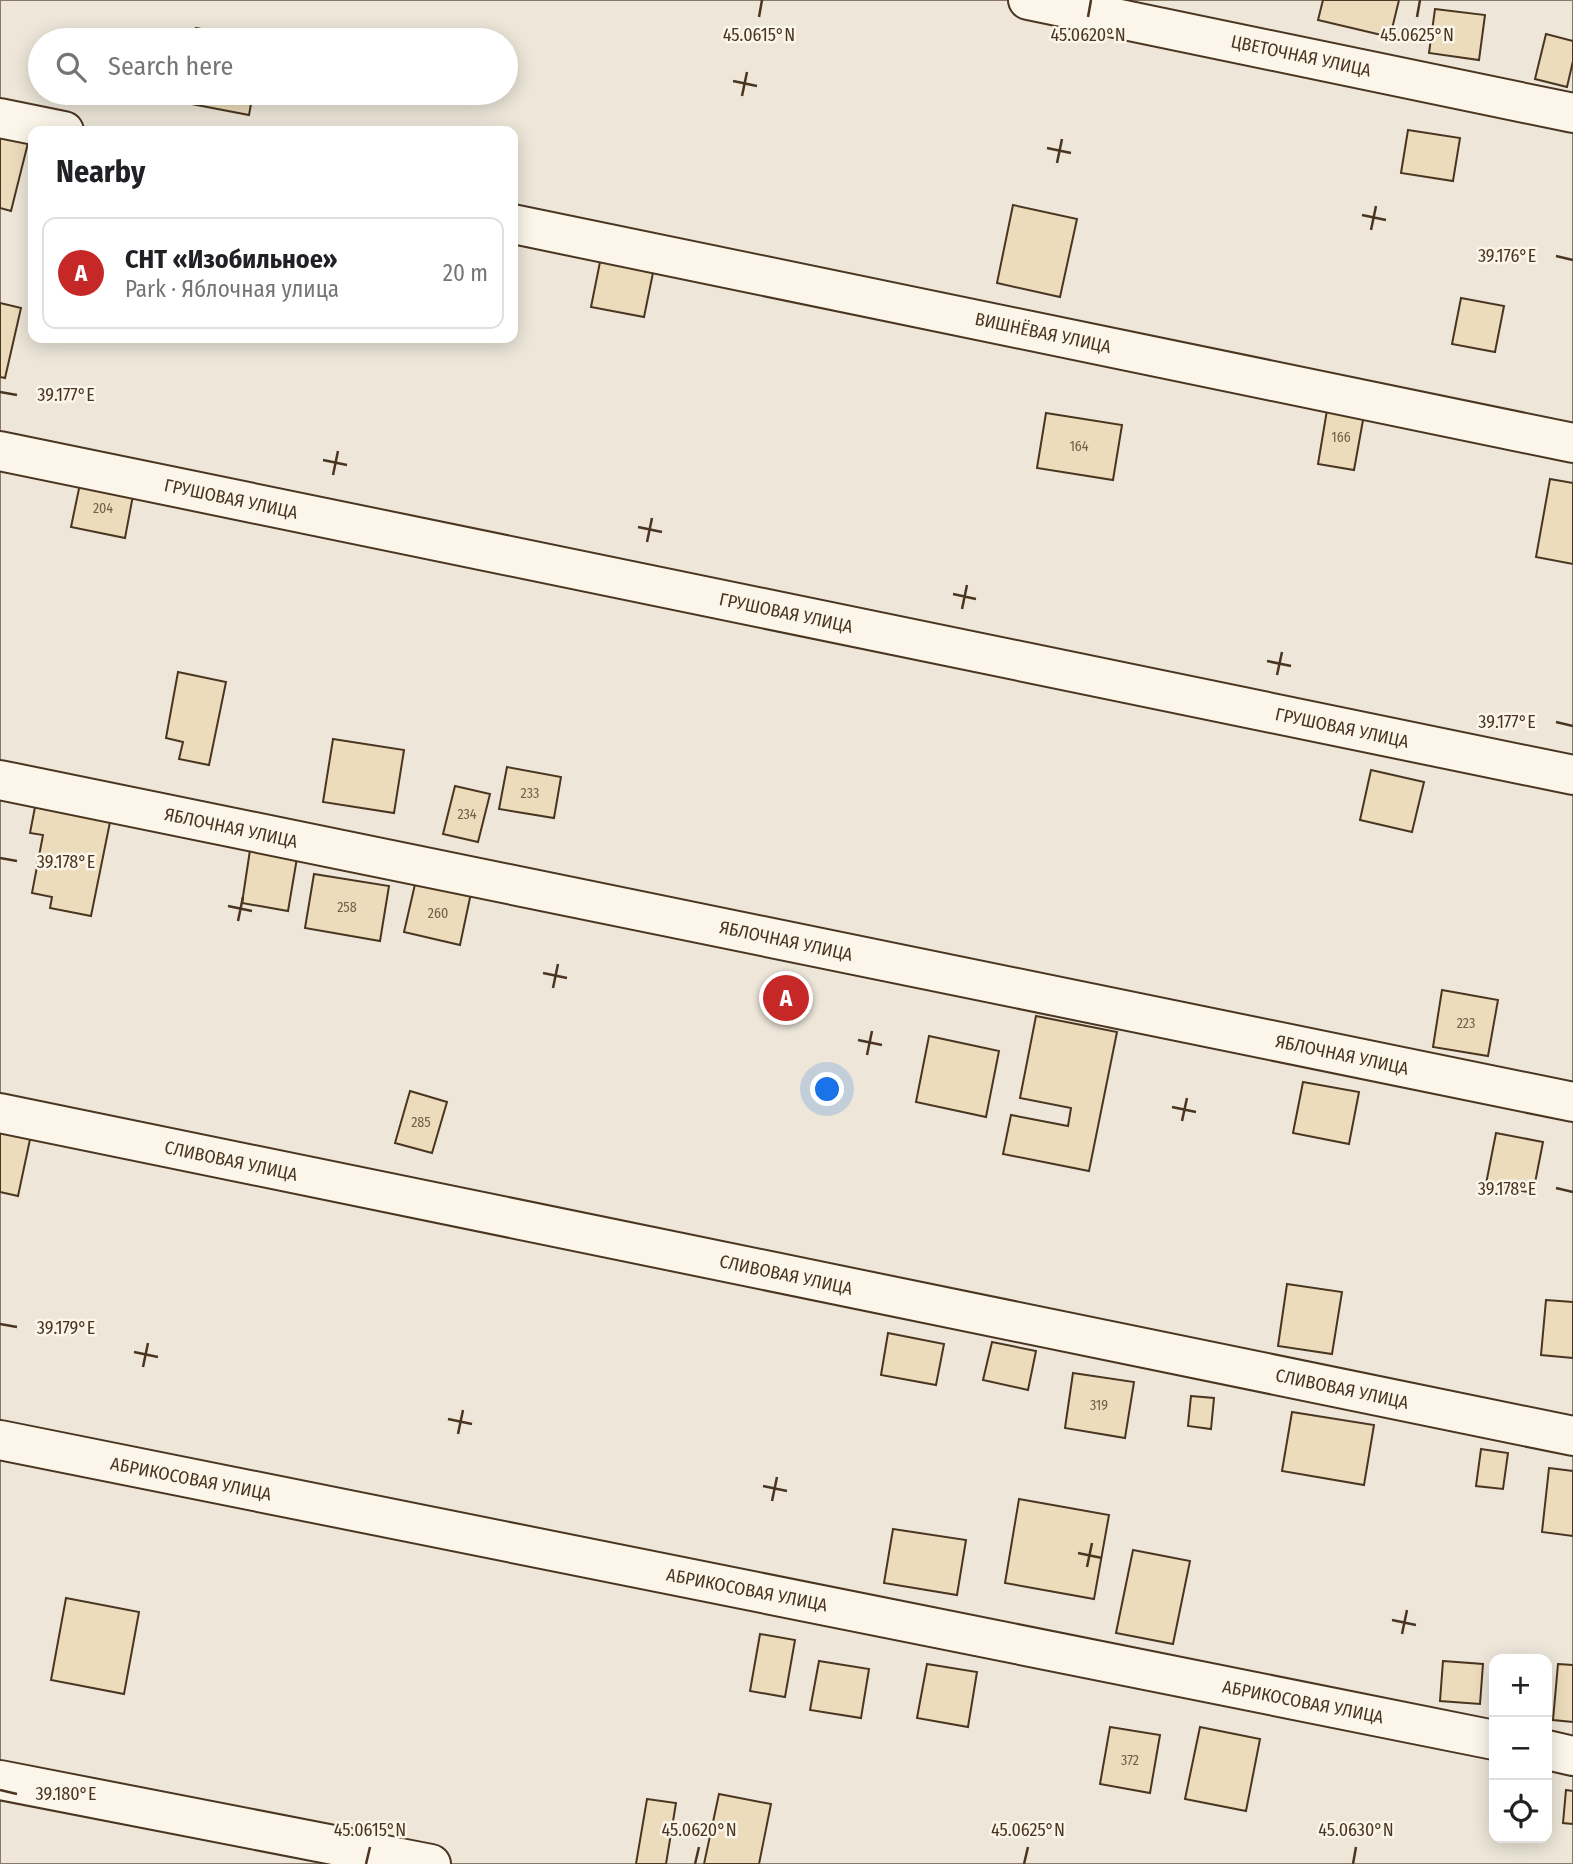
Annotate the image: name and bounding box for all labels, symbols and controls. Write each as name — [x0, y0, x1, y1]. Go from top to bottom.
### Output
text: 45.0615°N — [723, 24, 795, 46]
text: 45.0620°N — [1050, 24, 1126, 46]
text: 45.0625°N — [1380, 24, 1454, 46]
search box — [28, 28, 518, 105]
street label: ЦВЕТОЧНАЯ УЛИЦА — [1229, 30, 1374, 82]
icon: search — [52, 48, 90, 86]
text: Search here — [108, 51, 233, 82]
text: Nearby — [56, 154, 145, 190]
text: СНТ «Изобильное» — [125, 244, 338, 275]
text: 39.176°E — [1478, 245, 1536, 267]
text: A — [75, 259, 87, 287]
text: 20 m — [443, 259, 488, 287]
text: Park · Яблочная улица — [125, 275, 339, 303]
street label: ВИШНЁВАЯ УЛИЦА — [973, 308, 1114, 358]
text: 39.177°E — [37, 384, 95, 406]
house number: 166 — [1331, 429, 1351, 446]
house number: 164 — [1069, 438, 1089, 455]
street label: ГРУШОВАЯ УЛИЦА — [162, 474, 300, 524]
house number: 204 — [93, 500, 113, 517]
street label: ГРУШОВАЯ УЛИЦА — [717, 588, 855, 638]
street label: ГРУШОВАЯ УЛИЦА — [1273, 703, 1411, 753]
text: 39.177°E — [1478, 711, 1536, 733]
house number: 233 — [521, 785, 539, 802]
street label: ЯБЛОЧНАЯ УЛИЦА — [162, 803, 300, 853]
house number: 234 — [457, 806, 477, 823]
text: 39.178°E — [37, 851, 95, 873]
house number: 258 — [337, 899, 357, 916]
house number: 260 — [428, 905, 448, 922]
street label: ЯБЛОЧНАЯ УЛИЦА — [717, 916, 855, 966]
pin: A — [763, 972, 809, 1024]
house number: 223 — [1457, 1015, 1475, 1032]
street label: ЯБЛОЧНАЯ УЛИЦА — [1273, 1030, 1411, 1080]
your location — [810, 1072, 844, 1106]
house number: 285 — [411, 1114, 431, 1131]
street label: СЛИВОВАЯ УЛИЦА — [163, 1136, 300, 1186]
text: 39.178°E — [1478, 1178, 1536, 1200]
street label: СЛИВОВАЯ УЛИЦА — [718, 1250, 855, 1300]
text: 39.179°E — [37, 1317, 95, 1339]
street label: СЛИВОВАЯ УЛИЦА — [1274, 1364, 1411, 1414]
house number: 319 — [1090, 1397, 1108, 1414]
street label: АБРИКОСОВАЯ УЛИЦА — [109, 1453, 274, 1506]
street label: АБРИКОСОВАЯ УЛИЦА — [665, 1564, 830, 1617]
map controls — [1489, 1654, 1552, 1843]
button: + — [1489, 1654, 1552, 1717]
street label: АБРИКОСОВАЯ УЛИЦА — [1221, 1676, 1386, 1729]
button: − — [1489, 1717, 1552, 1780]
house number: 372 — [1121, 1752, 1139, 1769]
button: locate — [1489, 1780, 1552, 1843]
text: 39.180°E — [36, 1783, 96, 1805]
text: 45.0615°N — [334, 1819, 406, 1841]
text: 45.0620°N — [661, 1819, 737, 1841]
text: 45.0625°N — [991, 1819, 1065, 1841]
text: 45.0630°N — [1318, 1819, 1394, 1841]

